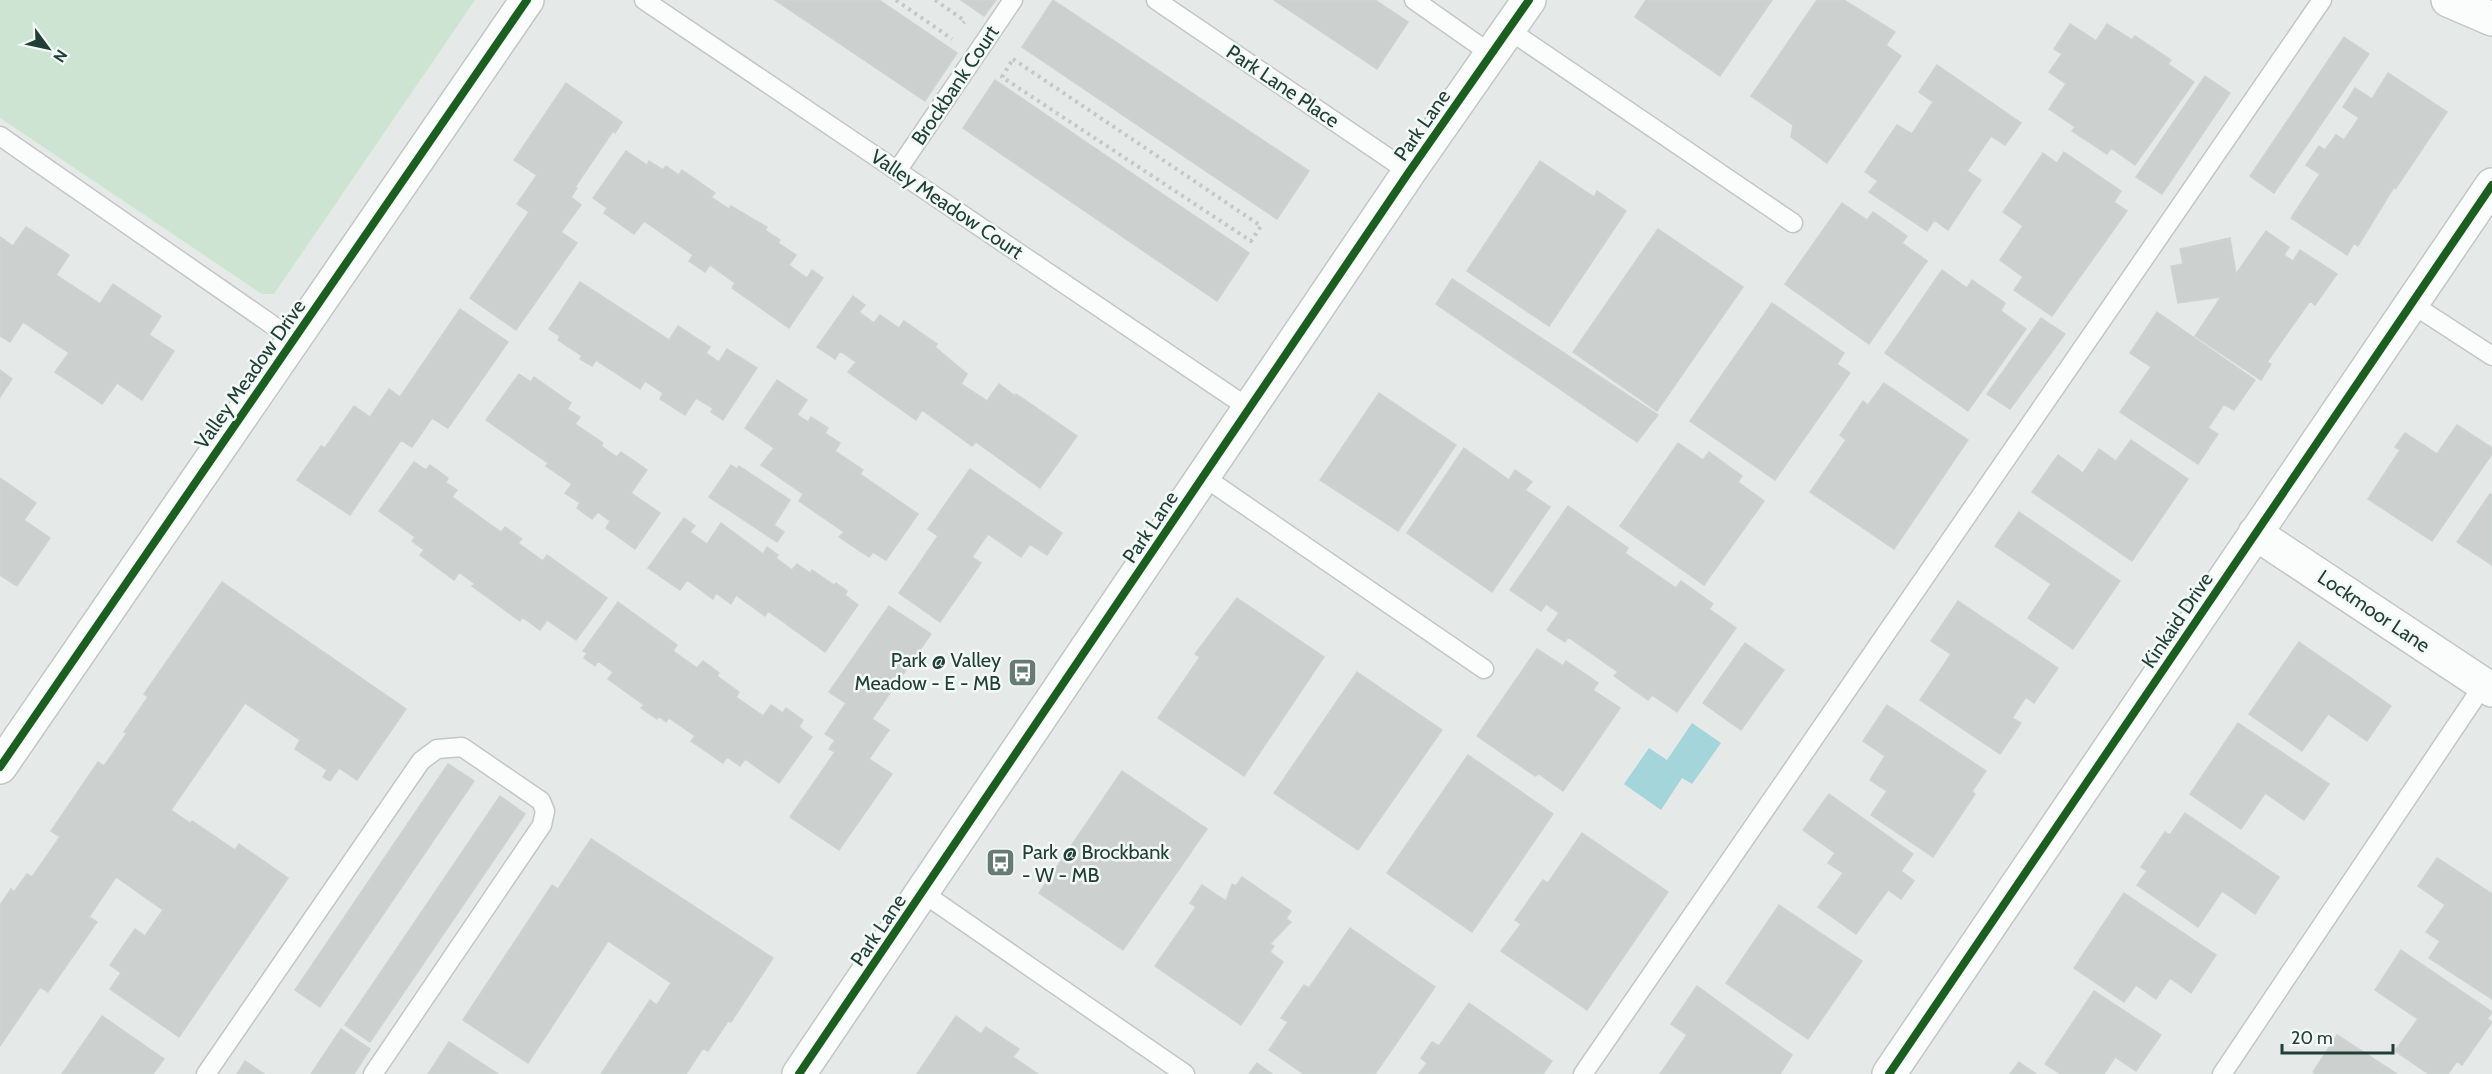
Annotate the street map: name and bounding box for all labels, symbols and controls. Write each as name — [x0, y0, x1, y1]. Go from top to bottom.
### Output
north arrow — [18, 18, 78, 78]
street label: Brockbank Court — [906, 21, 1004, 149]
street label: Park Lane Place — [1222, 39, 1344, 133]
text: N — [49, 46, 71, 66]
street label: Park Lane — [1389, 85, 1455, 165]
street label: Valley Meadow Court — [866, 144, 1028, 264]
street label: Valley Meadow Drive — [189, 295, 311, 453]
street label: Park Lane — [1117, 486, 1183, 568]
street label: Lockmoor Lane — [2313, 565, 2435, 657]
street label: Kinkaid Drive — [2136, 568, 2218, 672]
place label: Park @ Valley Meadow - E - MB — [855, 648, 1001, 695]
bus stop icon: Park @ Valley Meadow - E - MB — [1006, 656, 1038, 688]
place label: Park @ Brockbank - W - MB — [1022, 840, 1169, 887]
bus stop icon: Park @ Brockbank - W - MB — [985, 847, 1017, 879]
street label: Park Lane — [845, 889, 911, 971]
scale bar — [2282, 1017, 2393, 1055]
text: 20 m — [2291, 1027, 2333, 1049]

